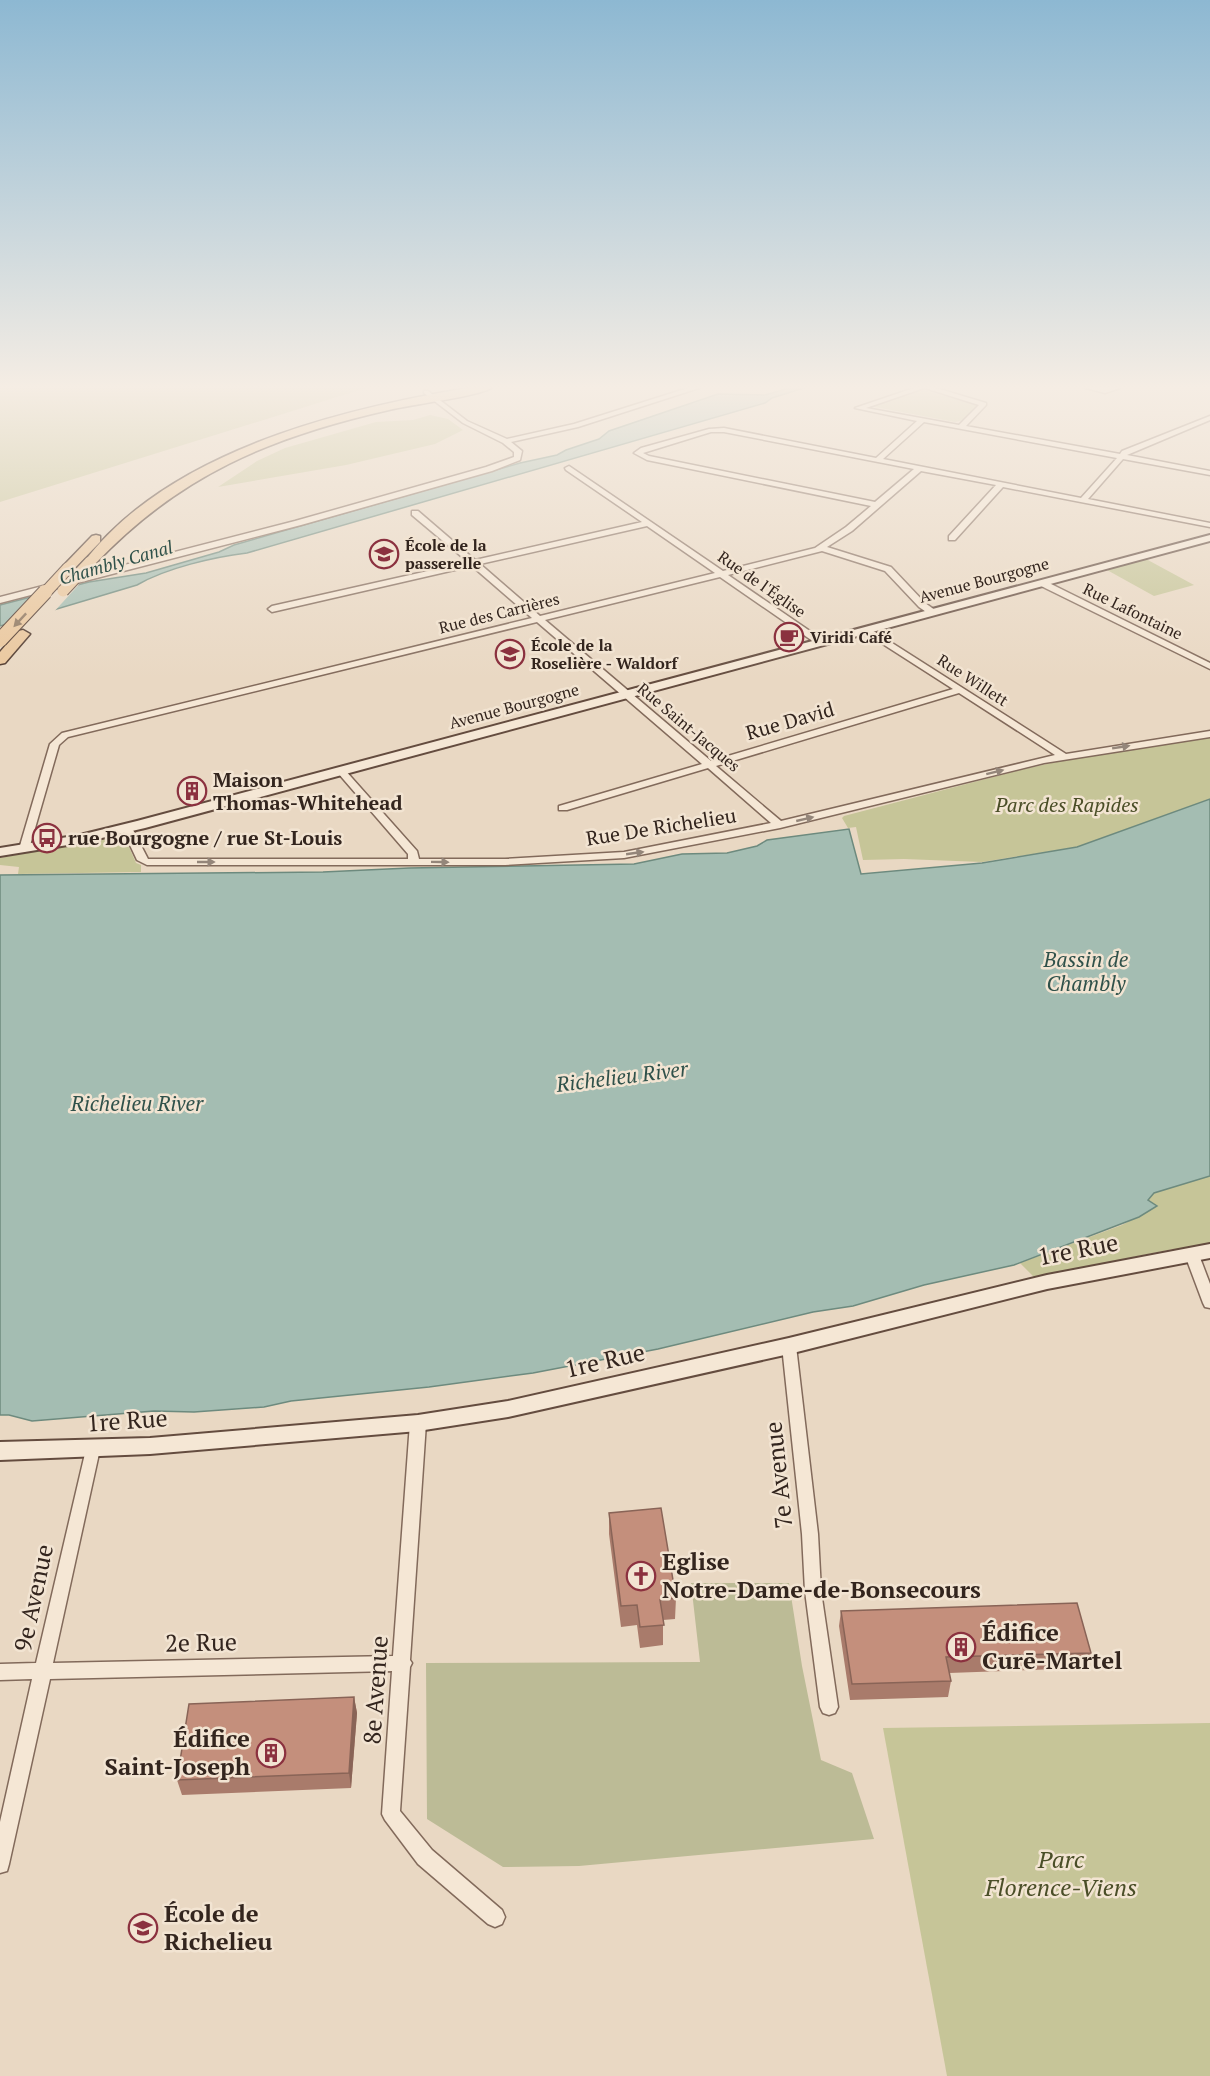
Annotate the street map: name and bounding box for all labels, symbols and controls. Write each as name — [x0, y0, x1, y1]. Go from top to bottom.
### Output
water label: Chambly Canal — [56, 534, 176, 590]
place label: École de la passerelle — [405, 534, 487, 574]
school or university icon: École de la passerelle — [368, 538, 400, 570]
street label: Rue de l'Église — [714, 545, 810, 623]
street label: Avenue Bourgogne — [917, 552, 1051, 608]
street label: Rue Lafontaine — [1080, 577, 1186, 645]
street label: Rue des Carrières — [436, 587, 562, 639]
one-way arrow — [13, 612, 27, 626]
cafe icon: Viridi Café — [773, 621, 805, 653]
place label: Viridi Café — [810, 626, 893, 648]
place label: École de la Roselière - Waldorf — [531, 634, 680, 674]
school or university icon: École de la Roselière - Waldorf — [494, 638, 526, 670]
street label: Rue Willett — [933, 649, 1013, 711]
street label: Rue Saint-Jacques — [633, 677, 745, 777]
street label: Avenue Bourgogne — [447, 678, 581, 734]
street label: Rue David — [743, 695, 837, 746]
one-way arrow — [1112, 743, 1131, 752]
place label: Maison Thomas-Whitehead — [213, 766, 402, 816]
one-way arrow — [985, 766, 1004, 776]
building icon: Maison Thomas-Whitehead — [176, 775, 208, 807]
park label: Parc des Rapides — [994, 791, 1139, 818]
street label: Rue De Richelieu — [584, 801, 738, 852]
one-way arrow — [796, 814, 815, 823]
bus stop icon: rue Bourgogne / rue St-Louis — [31, 822, 63, 854]
place label: rue Bourgogne / rue St-Louis — [68, 824, 342, 851]
one-way arrow — [625, 849, 644, 858]
one-way arrow — [196, 857, 215, 867]
one-way arrow — [431, 857, 450, 866]
water label: Bassin de Chambly — [1043, 945, 1129, 997]
water label: Richelieu River — [554, 1054, 690, 1098]
water label: Richelieu River — [70, 1089, 204, 1117]
street label: 1re Rue — [1035, 1226, 1121, 1272]
street label: 1re Rue — [562, 1335, 648, 1385]
street label: 1re Rue — [85, 1401, 168, 1439]
street label: 7e Avenue — [756, 1420, 800, 1530]
street label: 9e Avenue — [6, 1541, 60, 1654]
place label: Eglise Notre-Dame-de-Bonsecours — [662, 1545, 981, 1605]
church icon: Eglise Notre-Dame-de-Bonsecours — [625, 1560, 657, 1592]
place label: Édifice Curē-Martel — [982, 1616, 1122, 1676]
street label: 2e Rue — [165, 1625, 237, 1659]
building icon: Édifice Curē-Martel — [945, 1631, 977, 1663]
street label: 8e Avenue — [355, 1635, 395, 1745]
place label: Édifice Saint-Joseph — [105, 1722, 251, 1782]
building icon: Édifice Saint-Joseph — [255, 1737, 287, 1769]
park label: Parc Florence-Viens — [984, 1843, 1137, 1903]
place label: École de Richelieu — [164, 1897, 272, 1957]
school or university icon: École de Richelieu — [127, 1912, 159, 1944]

